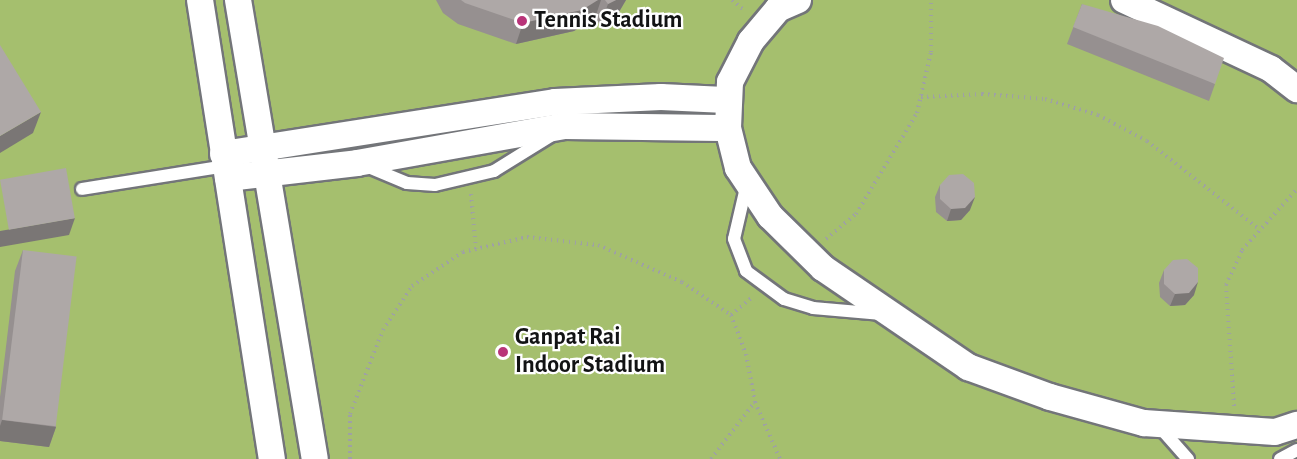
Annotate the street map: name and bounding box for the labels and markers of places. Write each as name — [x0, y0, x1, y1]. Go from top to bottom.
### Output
place label: Tennis Stadium — [534, 7, 682, 35]
marker: Tennis Stadium — [515, 14, 529, 28]
place label: Ganpat Rai Indoor Stadium — [515, 324, 665, 380]
marker: Ganpat Rai Indoor Stadium — [496, 345, 510, 359]

